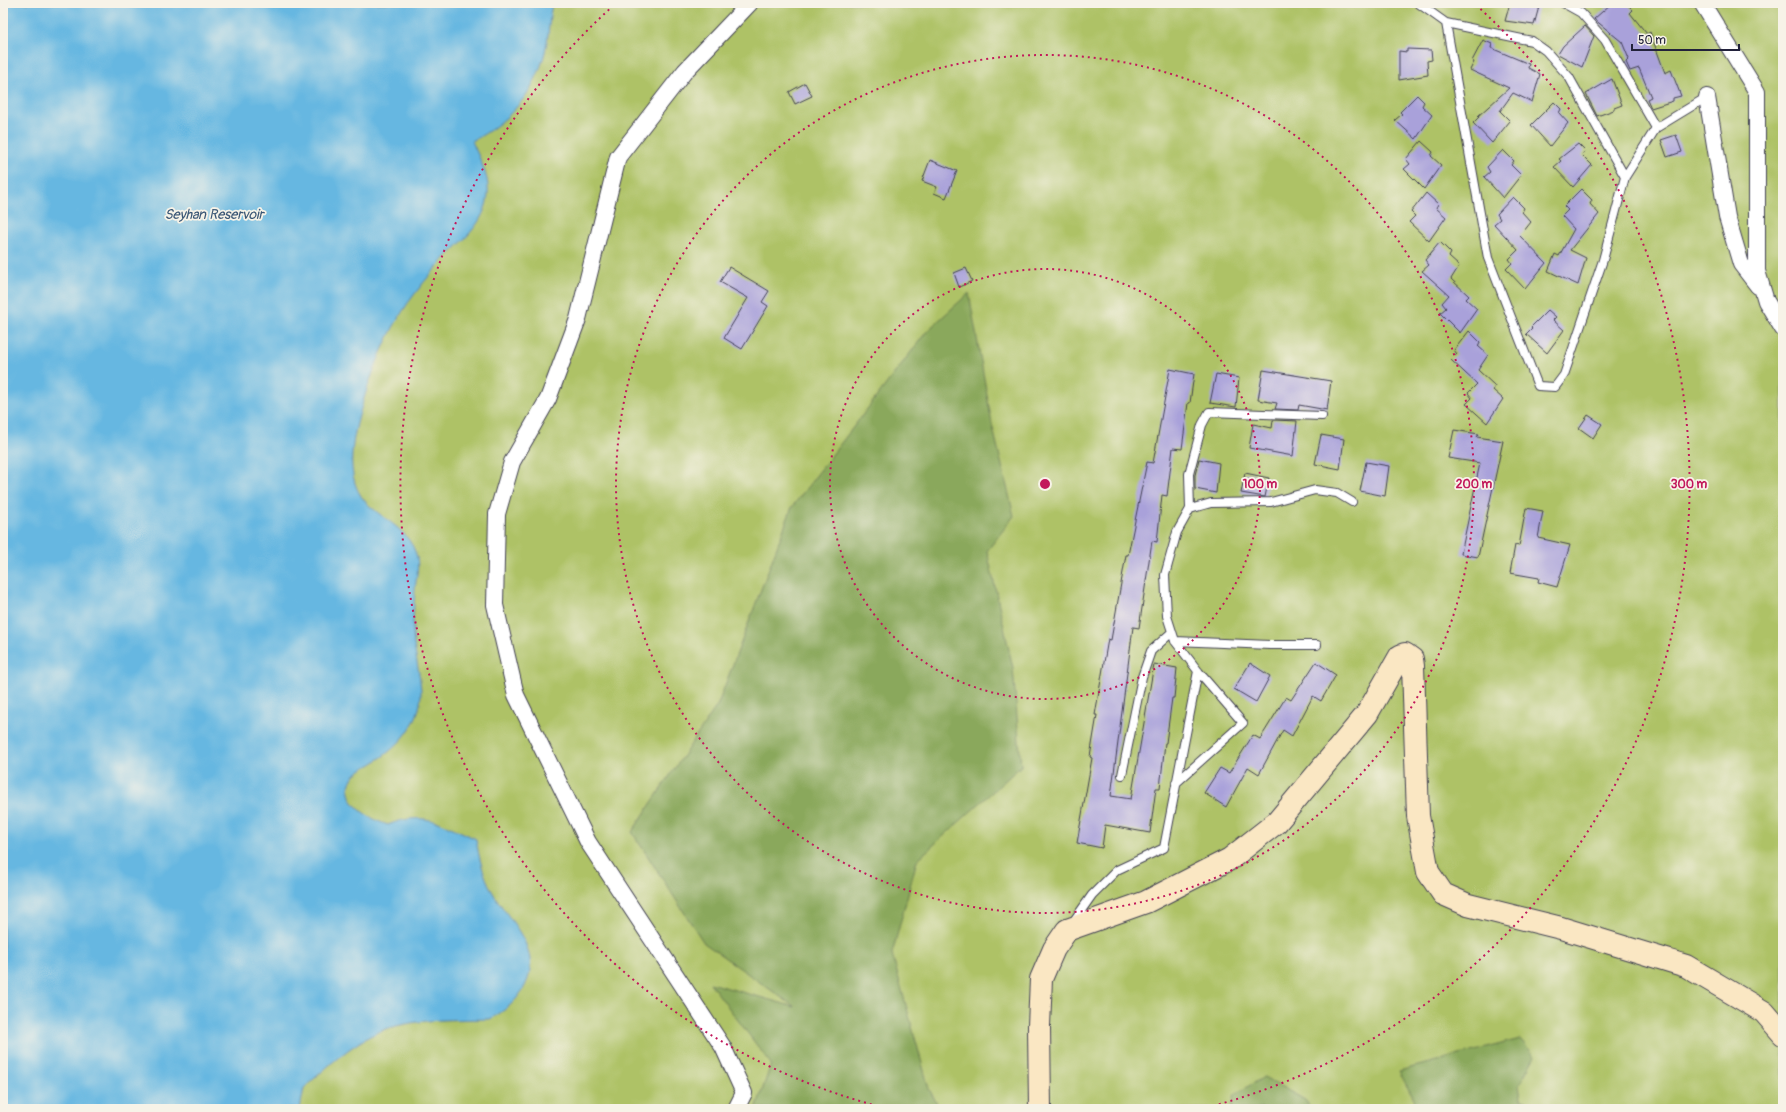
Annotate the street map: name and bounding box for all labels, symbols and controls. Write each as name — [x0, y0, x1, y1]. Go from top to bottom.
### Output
scale bar — [1632, 26, 1739, 52]
text: 50 m — [1638, 33, 1666, 48]
water label: Seyhan Reservoir — [164, 206, 266, 223]
centre of rings — [1038, 477, 1052, 491]
text: 100 m — [1243, 477, 1278, 492]
text: 200 m — [1456, 477, 1493, 492]
text: 300 m — [1671, 477, 1708, 492]

